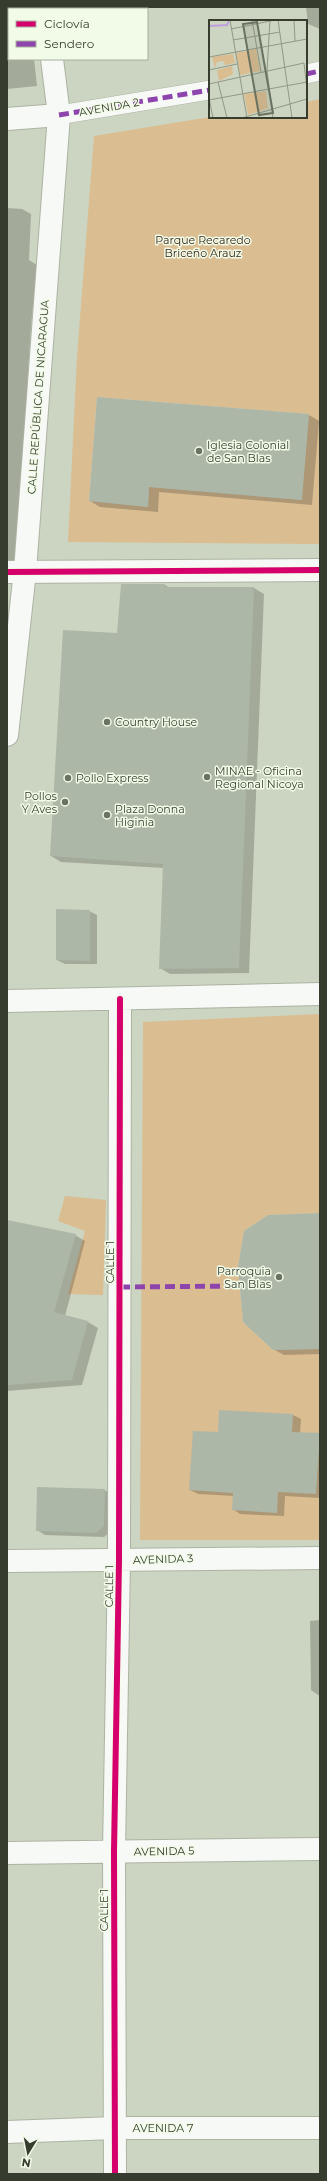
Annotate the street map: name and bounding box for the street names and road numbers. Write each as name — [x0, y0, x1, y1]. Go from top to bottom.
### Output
street label: AVENIDA 2 — [78, 95, 140, 119]
street label: CALLE REPÚBLICA DE NICARAGUA — [24, 299, 52, 495]
street label: CALLE 1 — [103, 1241, 117, 1283]
street label: AVENIDA 3 — [132, 1551, 194, 1567]
street label: CALLE 1 — [102, 1565, 116, 1607]
street label: AVENIDA 5 — [134, 1843, 194, 1859]
street label: CALLE 1 — [97, 1889, 111, 1931]
street label: AVENIDA 7 — [133, 2121, 193, 2135]

